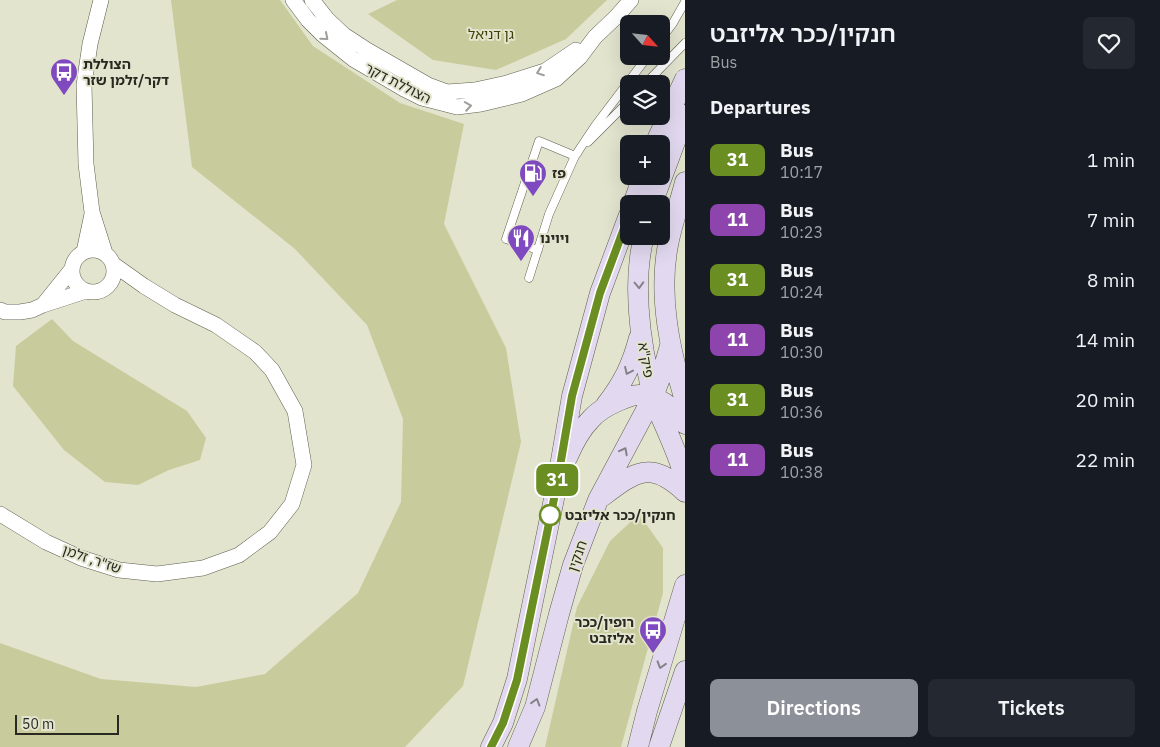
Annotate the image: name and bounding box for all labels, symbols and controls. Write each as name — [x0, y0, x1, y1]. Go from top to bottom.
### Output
north arrow — [620, 15, 670, 65]
map controls — [620, 15, 670, 245]
text: חנקין/ככר אליזבט — [710, 17, 896, 49]
button: heart — [1083, 17, 1135, 69]
park label: גן דניאל — [468, 25, 514, 43]
one-way arrow — [320, 31, 329, 40]
text: Bus — [710, 52, 737, 72]
place label: הצוללת דקר/זלמן שזר — [83, 55, 169, 89]
bus stop icon: הצוללת דקר/זלמן שזר — [49, 57, 79, 96]
street label: הצוללת דקר — [362, 59, 434, 107]
one-way arrow — [536, 66, 544, 76]
button: layers — [620, 75, 670, 125]
text: Departures — [710, 95, 810, 119]
one-way arrow — [464, 101, 472, 111]
button: + — [620, 135, 670, 185]
text: Bus — [780, 138, 814, 162]
text: 31 — [727, 148, 748, 171]
text: 1 min — [1087, 148, 1135, 172]
fuel station icon: פז — [518, 158, 548, 197]
text: 10:17 — [780, 162, 823, 182]
place label: פז — [552, 164, 566, 182]
button: − — [620, 195, 670, 245]
text: Bus — [780, 198, 814, 222]
text: 11 — [727, 208, 748, 231]
text: 7 min — [1087, 208, 1135, 232]
text: 10:23 — [780, 222, 823, 242]
restaurant icon: ויוינו — [506, 223, 536, 262]
place label: ויוינו — [540, 229, 569, 247]
text: Bus — [780, 258, 814, 282]
text: 31 — [727, 268, 748, 291]
text: 8 min — [1087, 268, 1135, 292]
one-way arrow — [633, 281, 644, 289]
text: 10:24 — [780, 282, 823, 302]
text: Bus — [780, 318, 814, 342]
text: 11 — [727, 328, 748, 351]
text: 14 min — [1076, 328, 1135, 352]
street label: פיק"א — [634, 341, 658, 379]
text: 10:30 — [780, 342, 823, 362]
one-way arrow — [624, 365, 634, 374]
text: Bus — [780, 378, 814, 402]
text: 31 — [727, 388, 748, 411]
text: 20 min — [1076, 388, 1135, 412]
text: 10:36 — [780, 402, 823, 422]
text: Bus — [780, 438, 814, 462]
one-way arrow — [618, 447, 628, 456]
text: 11 — [727, 448, 748, 471]
text: 22 min — [1076, 448, 1135, 472]
text: 10:38 — [780, 462, 823, 482]
line badge: 31 — [534, 464, 580, 496]
text: 31 — [546, 468, 568, 491]
marker: חנקין/ככר אליזבט — [539, 504, 561, 526]
place label: חנקין/ככר אליזבט — [565, 506, 676, 524]
street label: חנקין — [563, 538, 591, 574]
street label: שז"ר, זלמן — [60, 541, 124, 577]
place label: רופין/ככר אליזבט — [575, 613, 635, 647]
bus stop icon: רופין/ככר אליזבט — [638, 615, 668, 654]
one-way arrow — [656, 661, 666, 669]
button: Directions — [710, 679, 918, 737]
button: Tickets — [928, 679, 1135, 737]
one-way arrow — [531, 698, 541, 707]
scale bar — [15, 712, 119, 735]
text: 50 m — [22, 715, 54, 733]

